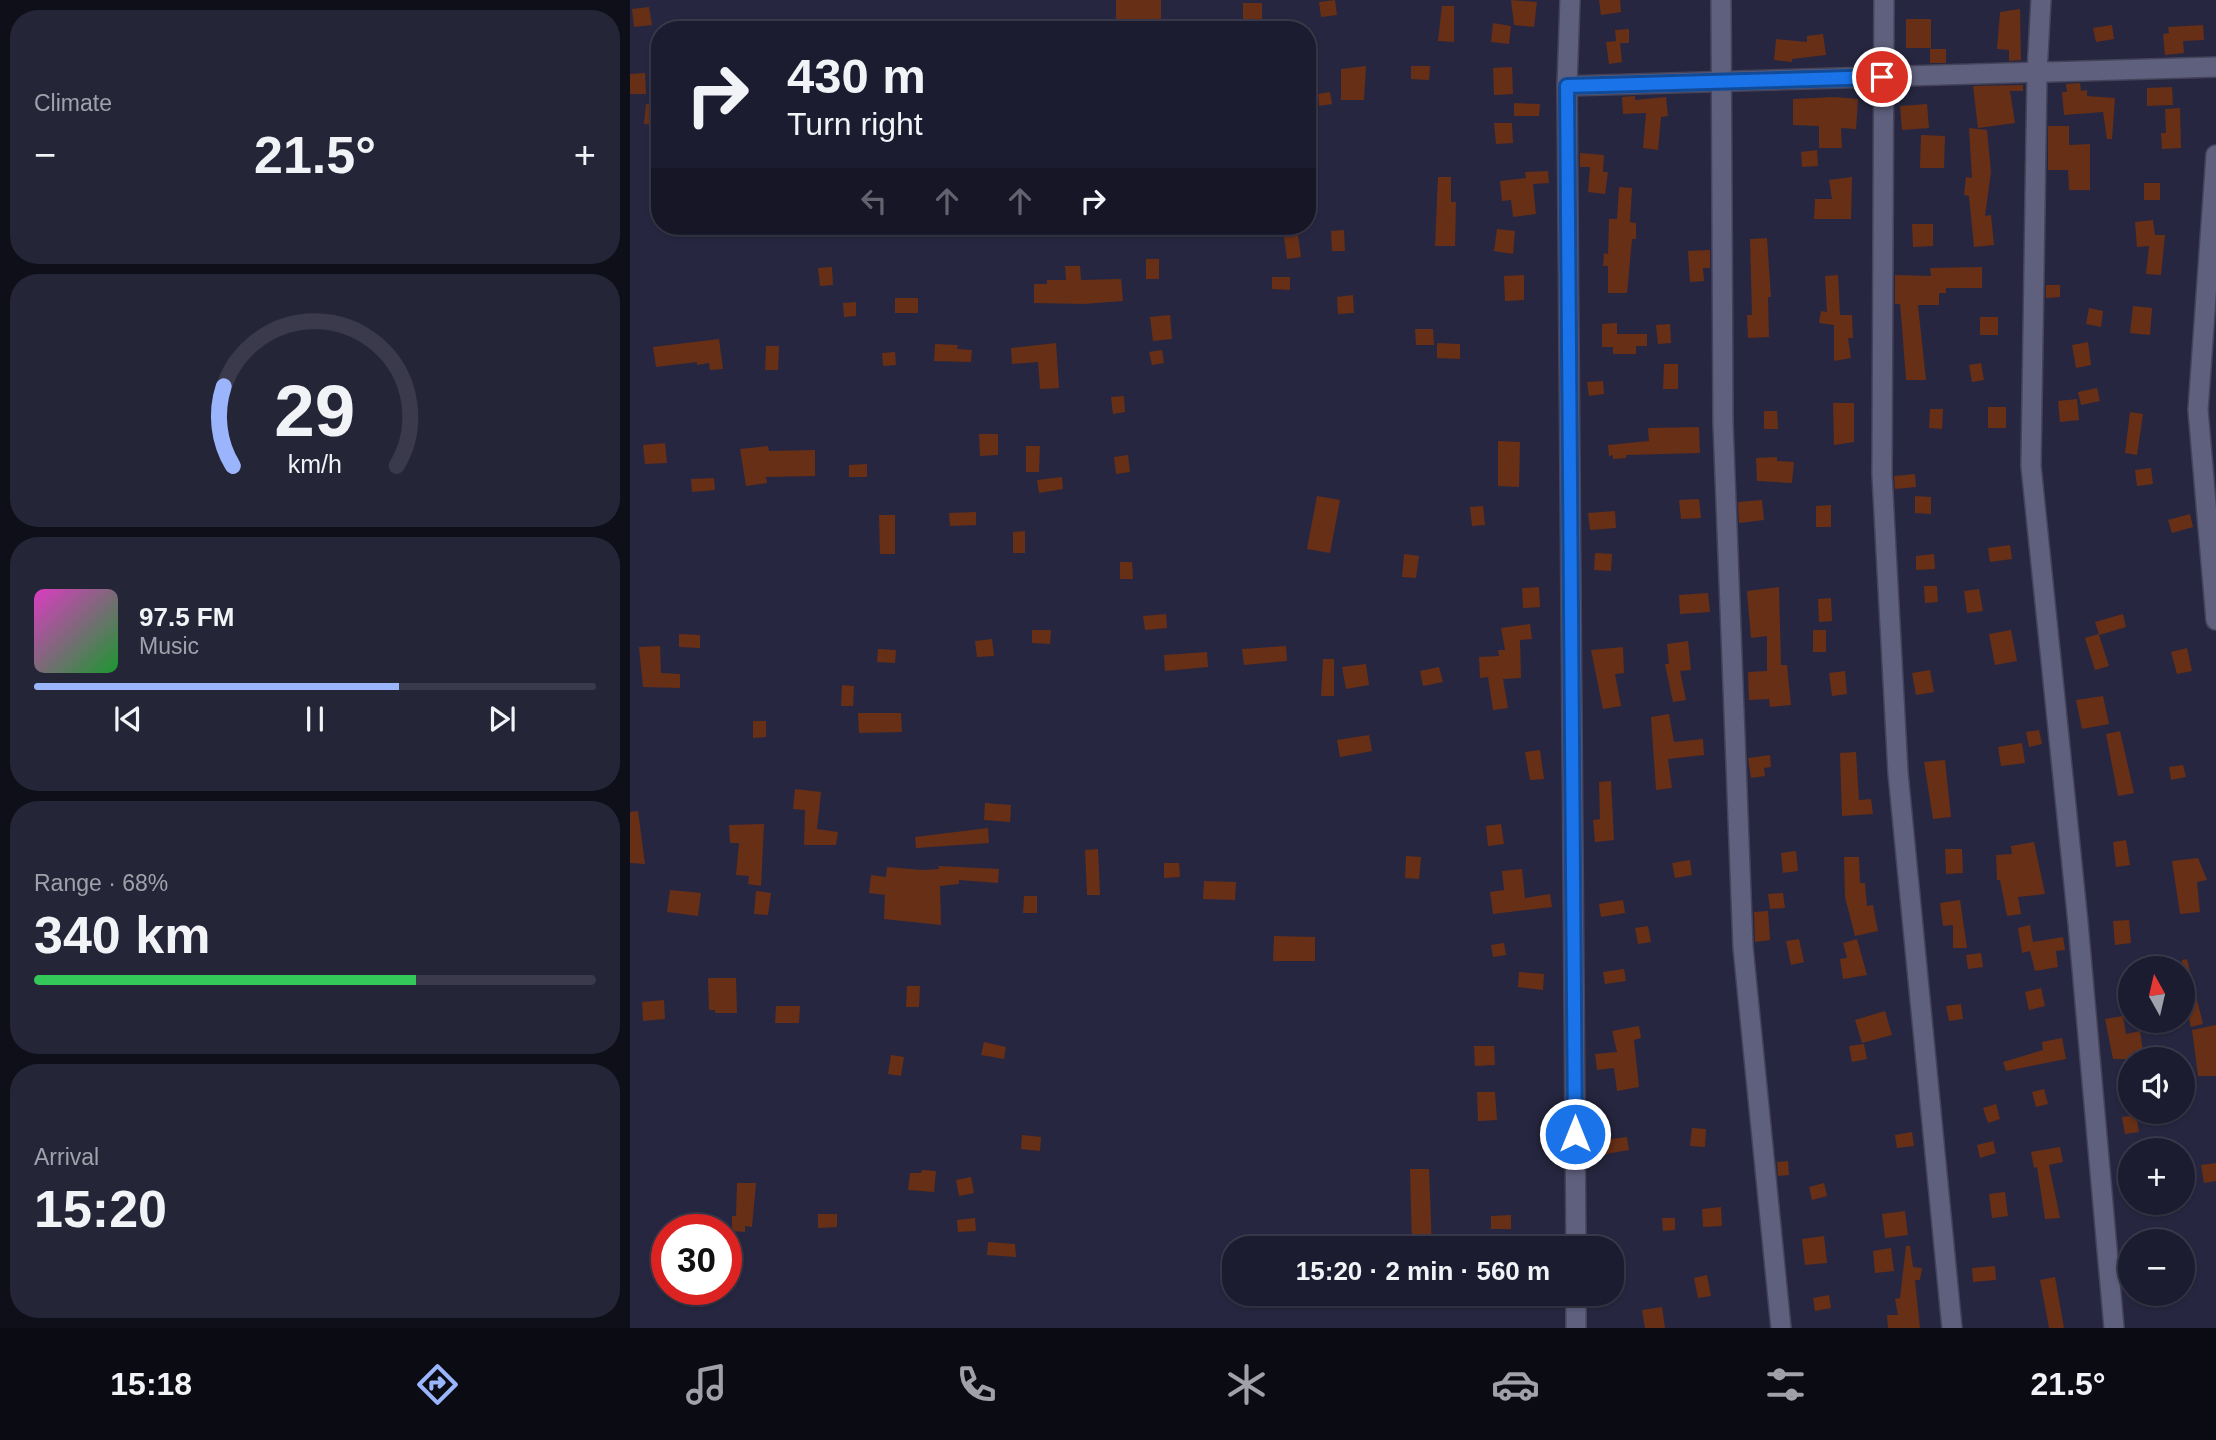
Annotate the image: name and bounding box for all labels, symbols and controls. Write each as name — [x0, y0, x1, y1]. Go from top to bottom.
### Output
pin — [1852, 47, 1912, 107]
icon: right — [672, 49, 763, 140]
text: 430 m — [787, 49, 926, 103]
icon: arrive — [1863, 58, 1901, 96]
text: Climate — [34, 90, 112, 116]
text: Turn right — [787, 106, 923, 142]
text: 21.5° — [254, 126, 376, 184]
text: − — [34, 134, 56, 176]
text: + — [574, 134, 596, 176]
icon: left — [855, 182, 893, 220]
icon: ahead — [928, 182, 966, 220]
icon: ahead — [1001, 182, 1039, 220]
icon: right — [1074, 182, 1112, 220]
text: 29 — [275, 371, 355, 452]
text: km/h — [288, 450, 342, 478]
text: 97.5 FM — [139, 602, 234, 632]
text: Music — [139, 633, 199, 659]
icon: previous — [109, 700, 147, 738]
icon: pause — [296, 700, 334, 738]
icon: next — [483, 700, 521, 738]
text: Range · 68% — [34, 870, 168, 896]
text: 340 km — [34, 906, 210, 964]
north arrow — [2118, 956, 2194, 1032]
map controls — [2118, 956, 2195, 1306]
button: sound — [2118, 1047, 2195, 1124]
position arrow — [1538, 1097, 1612, 1171]
button: + — [2118, 1138, 2195, 1215]
text: Arrival — [34, 1144, 99, 1170]
text: 15:20 — [34, 1180, 167, 1238]
speed limit sign: 30 — [651, 1214, 742, 1305]
button: − — [2118, 1229, 2195, 1306]
text: 15:20 · 2 min · 560 m — [1296, 1256, 1550, 1286]
icon: directions — [413, 1360, 462, 1409]
icon: music — [682, 1360, 731, 1409]
icon: phone — [952, 1360, 1001, 1409]
icon: climate — [1222, 1360, 1271, 1409]
icon: car — [1491, 1360, 1540, 1409]
icon: filters — [1761, 1360, 1810, 1409]
text: 15:18 — [110, 1366, 192, 1402]
text: 21.5° — [2031, 1366, 2106, 1402]

